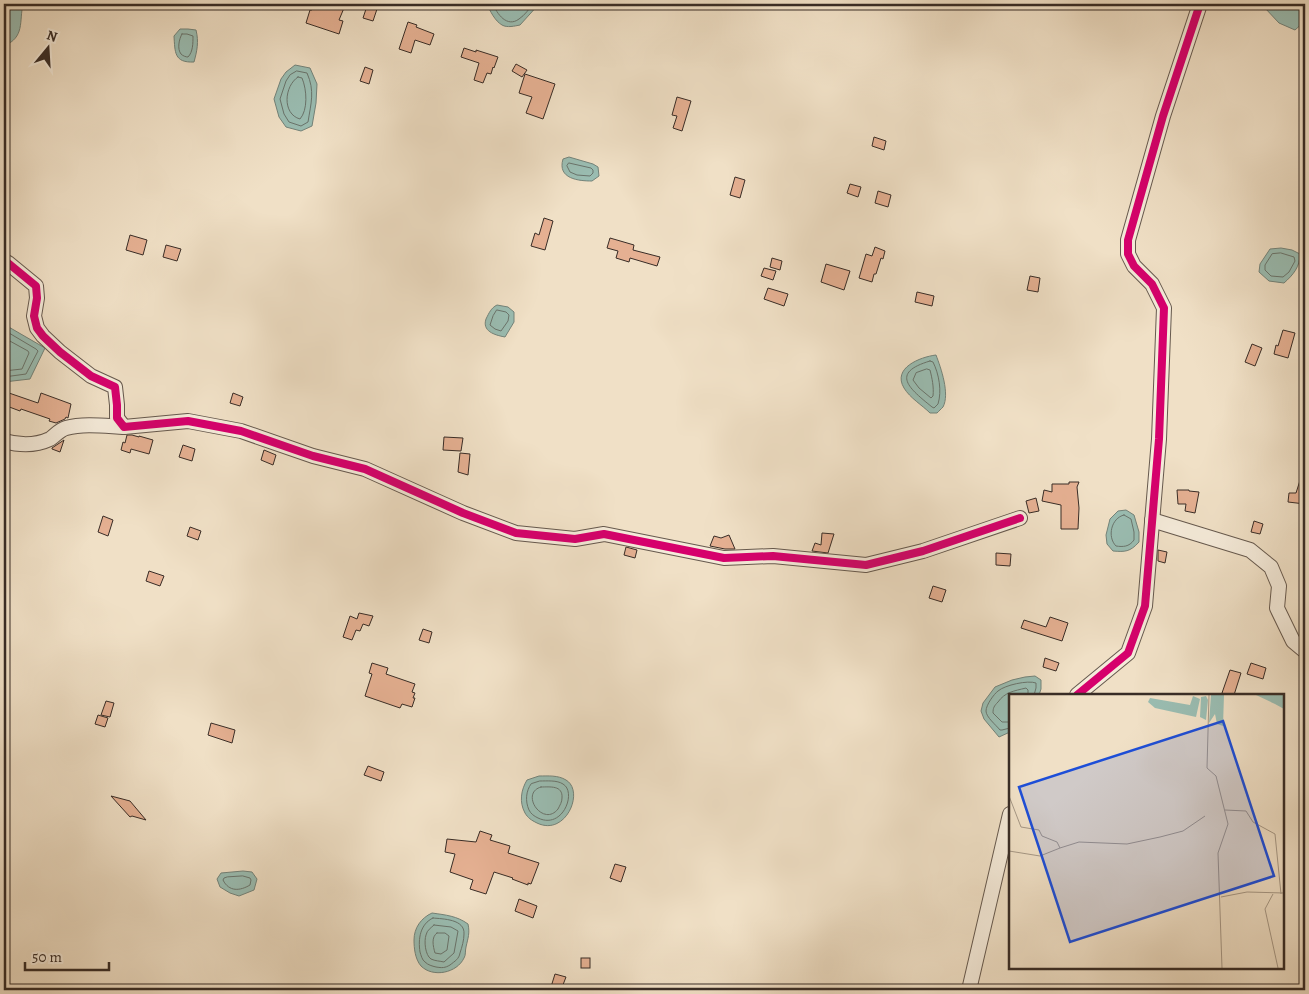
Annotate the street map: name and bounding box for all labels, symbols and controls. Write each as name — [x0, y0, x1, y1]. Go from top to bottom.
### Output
north arrow — [22, 22, 72, 72]
text: N — [44, 26, 60, 47]
inset map — [1009, 694, 1284, 969]
scale bar — [25, 939, 109, 971]
text: 50 m — [32, 947, 62, 967]

